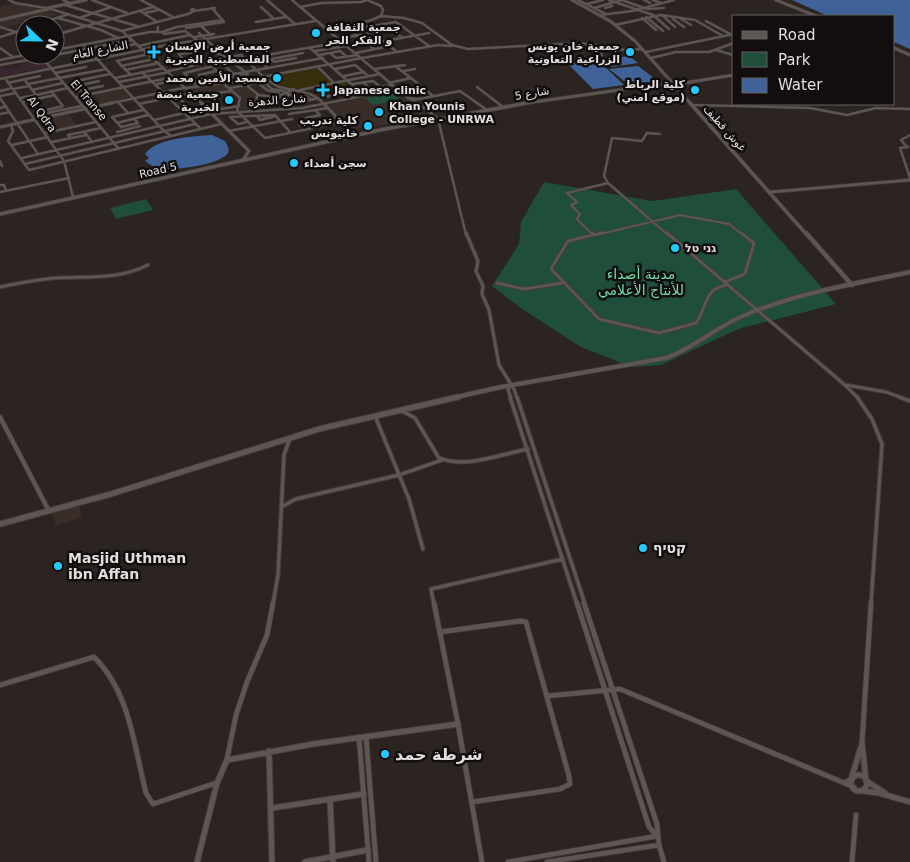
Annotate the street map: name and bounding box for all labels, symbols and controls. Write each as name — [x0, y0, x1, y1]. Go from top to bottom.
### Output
north arrow — [15, 15, 65, 65]
legend — [732, 15, 895, 105]
place label: جمعية الثقافة و الفكر الحر — [325, 21, 401, 47]
text: Road — [778, 26, 816, 44]
marker: جمعية الثقافة و الفكر الحر — [310, 27, 322, 39]
text: N — [42, 36, 62, 53]
street label: الشارع العام — [71, 39, 129, 62]
place label: جمعية أرض الإنسان الفلسطينية الخيرية — [165, 39, 271, 66]
place label: جمعية خان يونس الزراعية التعاونية — [528, 40, 620, 66]
marker: جمعية أرض الإنسان الفلسطينية الخيرية — [147, 45, 161, 59]
marker: جمعية خان يونس الزراعية التعاونية — [624, 46, 636, 58]
text: Park — [778, 51, 811, 69]
place label: مسجد الأمين محمد — [165, 71, 267, 85]
marker: مسجد الأمين محمد — [271, 72, 283, 84]
text: Water — [778, 76, 823, 94]
street label: El Transe — [68, 77, 110, 124]
place label: كلية الرباط (موقع امني) — [616, 78, 686, 104]
marker: Japanese clinic — [316, 83, 330, 97]
place label: Japanese clinic — [333, 84, 426, 97]
street label: شارع 5 — [514, 84, 550, 103]
marker: كلية الرباط (موقع امني) — [689, 84, 701, 96]
place label: جمعية نبضة الخيرية — [156, 88, 219, 114]
street label: شارع الدهرة — [248, 92, 306, 109]
street label: Al Qdra — [24, 94, 59, 135]
marker: جمعية نبضة الخيرية — [223, 94, 235, 106]
place label: Khan Younis College - UNRWA — [389, 100, 494, 126]
street label: غوش قطيف — [701, 103, 749, 154]
marker: Khan Younis College - UNRWA — [373, 106, 385, 118]
place label: كلية تدريب خانيونس — [300, 114, 359, 140]
marker: كلية تدريب خانيونس — [362, 120, 374, 132]
place label: سجن أصداء — [304, 156, 367, 170]
marker: سجن أصداء — [288, 157, 300, 169]
street label: Road 5 — [138, 160, 178, 181]
marker: גני טל — [669, 242, 681, 254]
place label: גני טל — [685, 242, 716, 255]
park label: مدينة أصداء للأنتاج الأعلامي — [598, 265, 684, 299]
place label: קטיף — [653, 540, 686, 556]
marker: קטיף — [637, 542, 649, 554]
place label: Masjid Uthman ibn Affan — [68, 550, 186, 582]
marker: Masjid Uthman ibn Affan — [52, 560, 64, 572]
place label: شرطة حمد — [395, 745, 483, 764]
marker: شرطة حمد — [379, 748, 391, 760]

